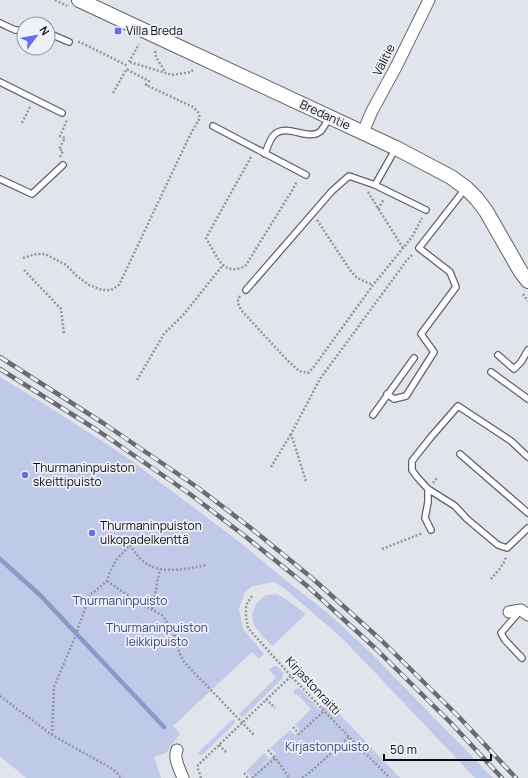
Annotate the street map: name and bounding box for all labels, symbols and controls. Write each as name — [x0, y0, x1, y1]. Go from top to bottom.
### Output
north arrow — [16, 16, 56, 56]
place label: Villa Breda — [126, 22, 183, 39]
text: N — [36, 23, 53, 38]
marker: Villa Breda — [113, 26, 123, 36]
street label: Välitie — [368, 41, 399, 79]
street label: Bredantie — [297, 95, 353, 134]
place label: Thurmaninpuiston skeittipuisto — [33, 459, 135, 490]
marker: Thurmaninpuiston skeittipuisto — [20, 470, 30, 480]
place label: Thurmaninpuiston ulkopadelkenttä — [100, 517, 202, 548]
marker: Thurmaninpuiston ulkopadelkenttä — [87, 528, 97, 538]
park label: Thurmaninpuisto — [73, 592, 167, 609]
park label: Thurmaninpuiston leikkipuisto — [106, 619, 208, 650]
street label: Kirjastonraitti — [282, 653, 345, 719]
scale bar — [384, 736, 491, 762]
park label: Kirjastonpuisto — [285, 738, 369, 755]
text: 50 m — [390, 741, 417, 758]

